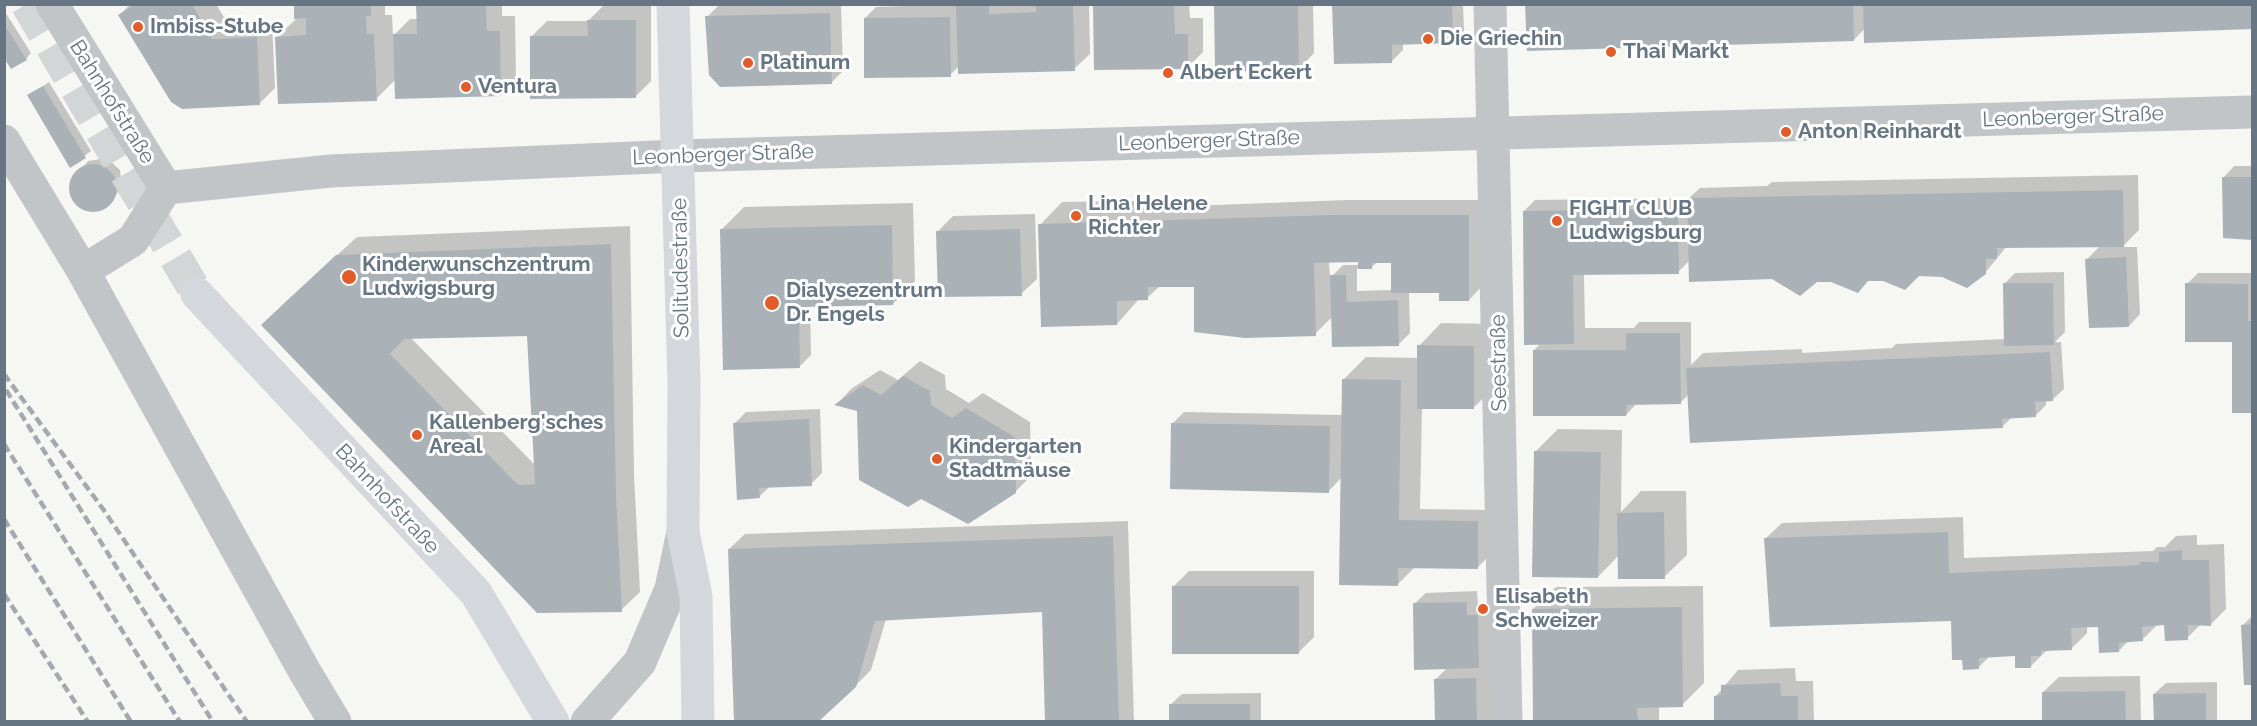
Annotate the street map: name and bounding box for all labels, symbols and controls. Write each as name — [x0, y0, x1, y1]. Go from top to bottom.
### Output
place label: Imbiss-Stube — [150, 14, 283, 40]
marker: Imbiss-Stube — [131, 20, 145, 34]
place label: Die Griechin — [1440, 26, 1562, 52]
marker: Die Griechin — [1421, 32, 1435, 46]
street label: Bahnhofstraße — [64, 35, 160, 169]
place label: Thai Markt — [1623, 39, 1729, 65]
marker: Thai Markt — [1604, 45, 1618, 59]
place label: Platinum — [760, 50, 850, 76]
marker: Platinum — [741, 56, 755, 70]
place label: Albert Eckert — [1180, 60, 1312, 86]
marker: Albert Eckert — [1161, 66, 1175, 80]
place label: Ventura — [478, 74, 557, 100]
marker: Ventura — [459, 80, 473, 94]
street label: Leonberger Straße — [1982, 101, 2164, 133]
place label: Anton Reinhardt — [1798, 119, 1962, 145]
street label: Leonberger Straße — [1118, 125, 1300, 157]
marker: Anton Reinhardt — [1779, 125, 1793, 139]
street label: Leonberger Straße — [632, 139, 814, 171]
place label: Lina Helene Richter — [1088, 191, 1208, 241]
place label: FIGHT CLUB Ludwigsburg — [1569, 196, 1702, 246]
street label: Solitudestraße — [667, 198, 695, 338]
marker: Lina Helene Richter — [1069, 209, 1083, 223]
marker: FIGHT CLUB Ludwigsburg — [1550, 214, 1564, 228]
place label: Kinderwunschzentrum Ludwigsburg — [362, 252, 591, 302]
marker: Kinderwunschzentrum Ludwigsburg — [340, 268, 358, 286]
place label: Dialysezentrum Dr. Engels — [786, 278, 943, 328]
marker: Dialysezentrum Dr. Engels — [763, 294, 781, 312]
street label: Seestraße — [1486, 314, 1512, 412]
place label: Kallenberg'sches Areal — [429, 410, 603, 460]
marker: Kallenberg'sches Areal — [410, 428, 424, 442]
place label: Kindergarten Stadtmäuse — [949, 434, 1082, 484]
street label: Bahnhofstraße — [330, 439, 444, 559]
marker: Kindergarten Stadtmäuse — [930, 452, 944, 466]
place label: Elisabeth Schweizer — [1495, 584, 1598, 634]
marker: Elisabeth Schweizer — [1476, 602, 1490, 616]

